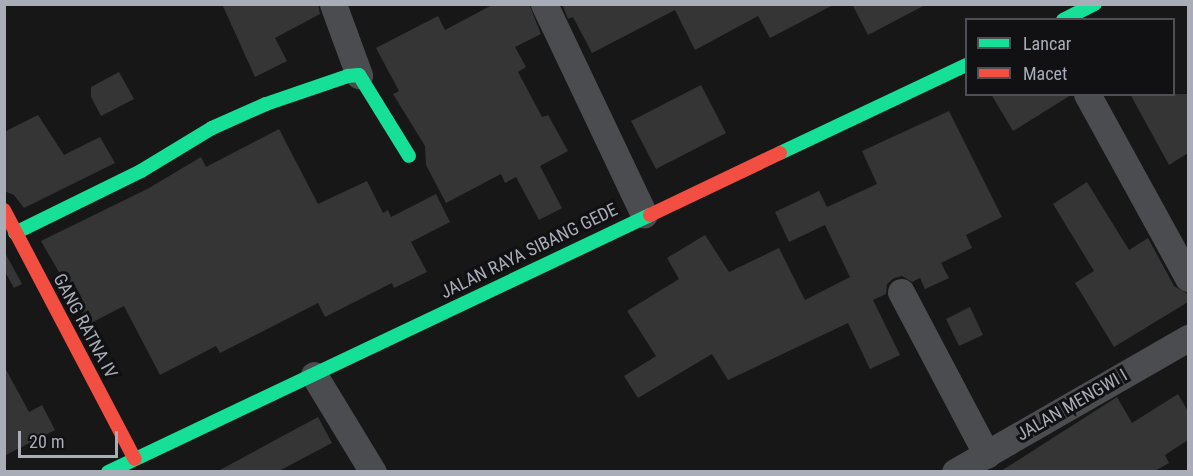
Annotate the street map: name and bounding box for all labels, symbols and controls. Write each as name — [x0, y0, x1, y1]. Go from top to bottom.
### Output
legend — [965, 18, 1175, 96]
text: Lancar — [1023, 33, 1071, 54]
text: Macet — [1023, 63, 1067, 84]
street label: JALAN RAYA SIBANG GEDE — [437, 199, 621, 303]
street label: GANG RATNA IV — [48, 270, 122, 382]
street label: JALAN MENGWI I — [1013, 365, 1131, 445]
scale bar — [21, 419, 122, 457]
text: 20 m — [29, 431, 64, 452]

